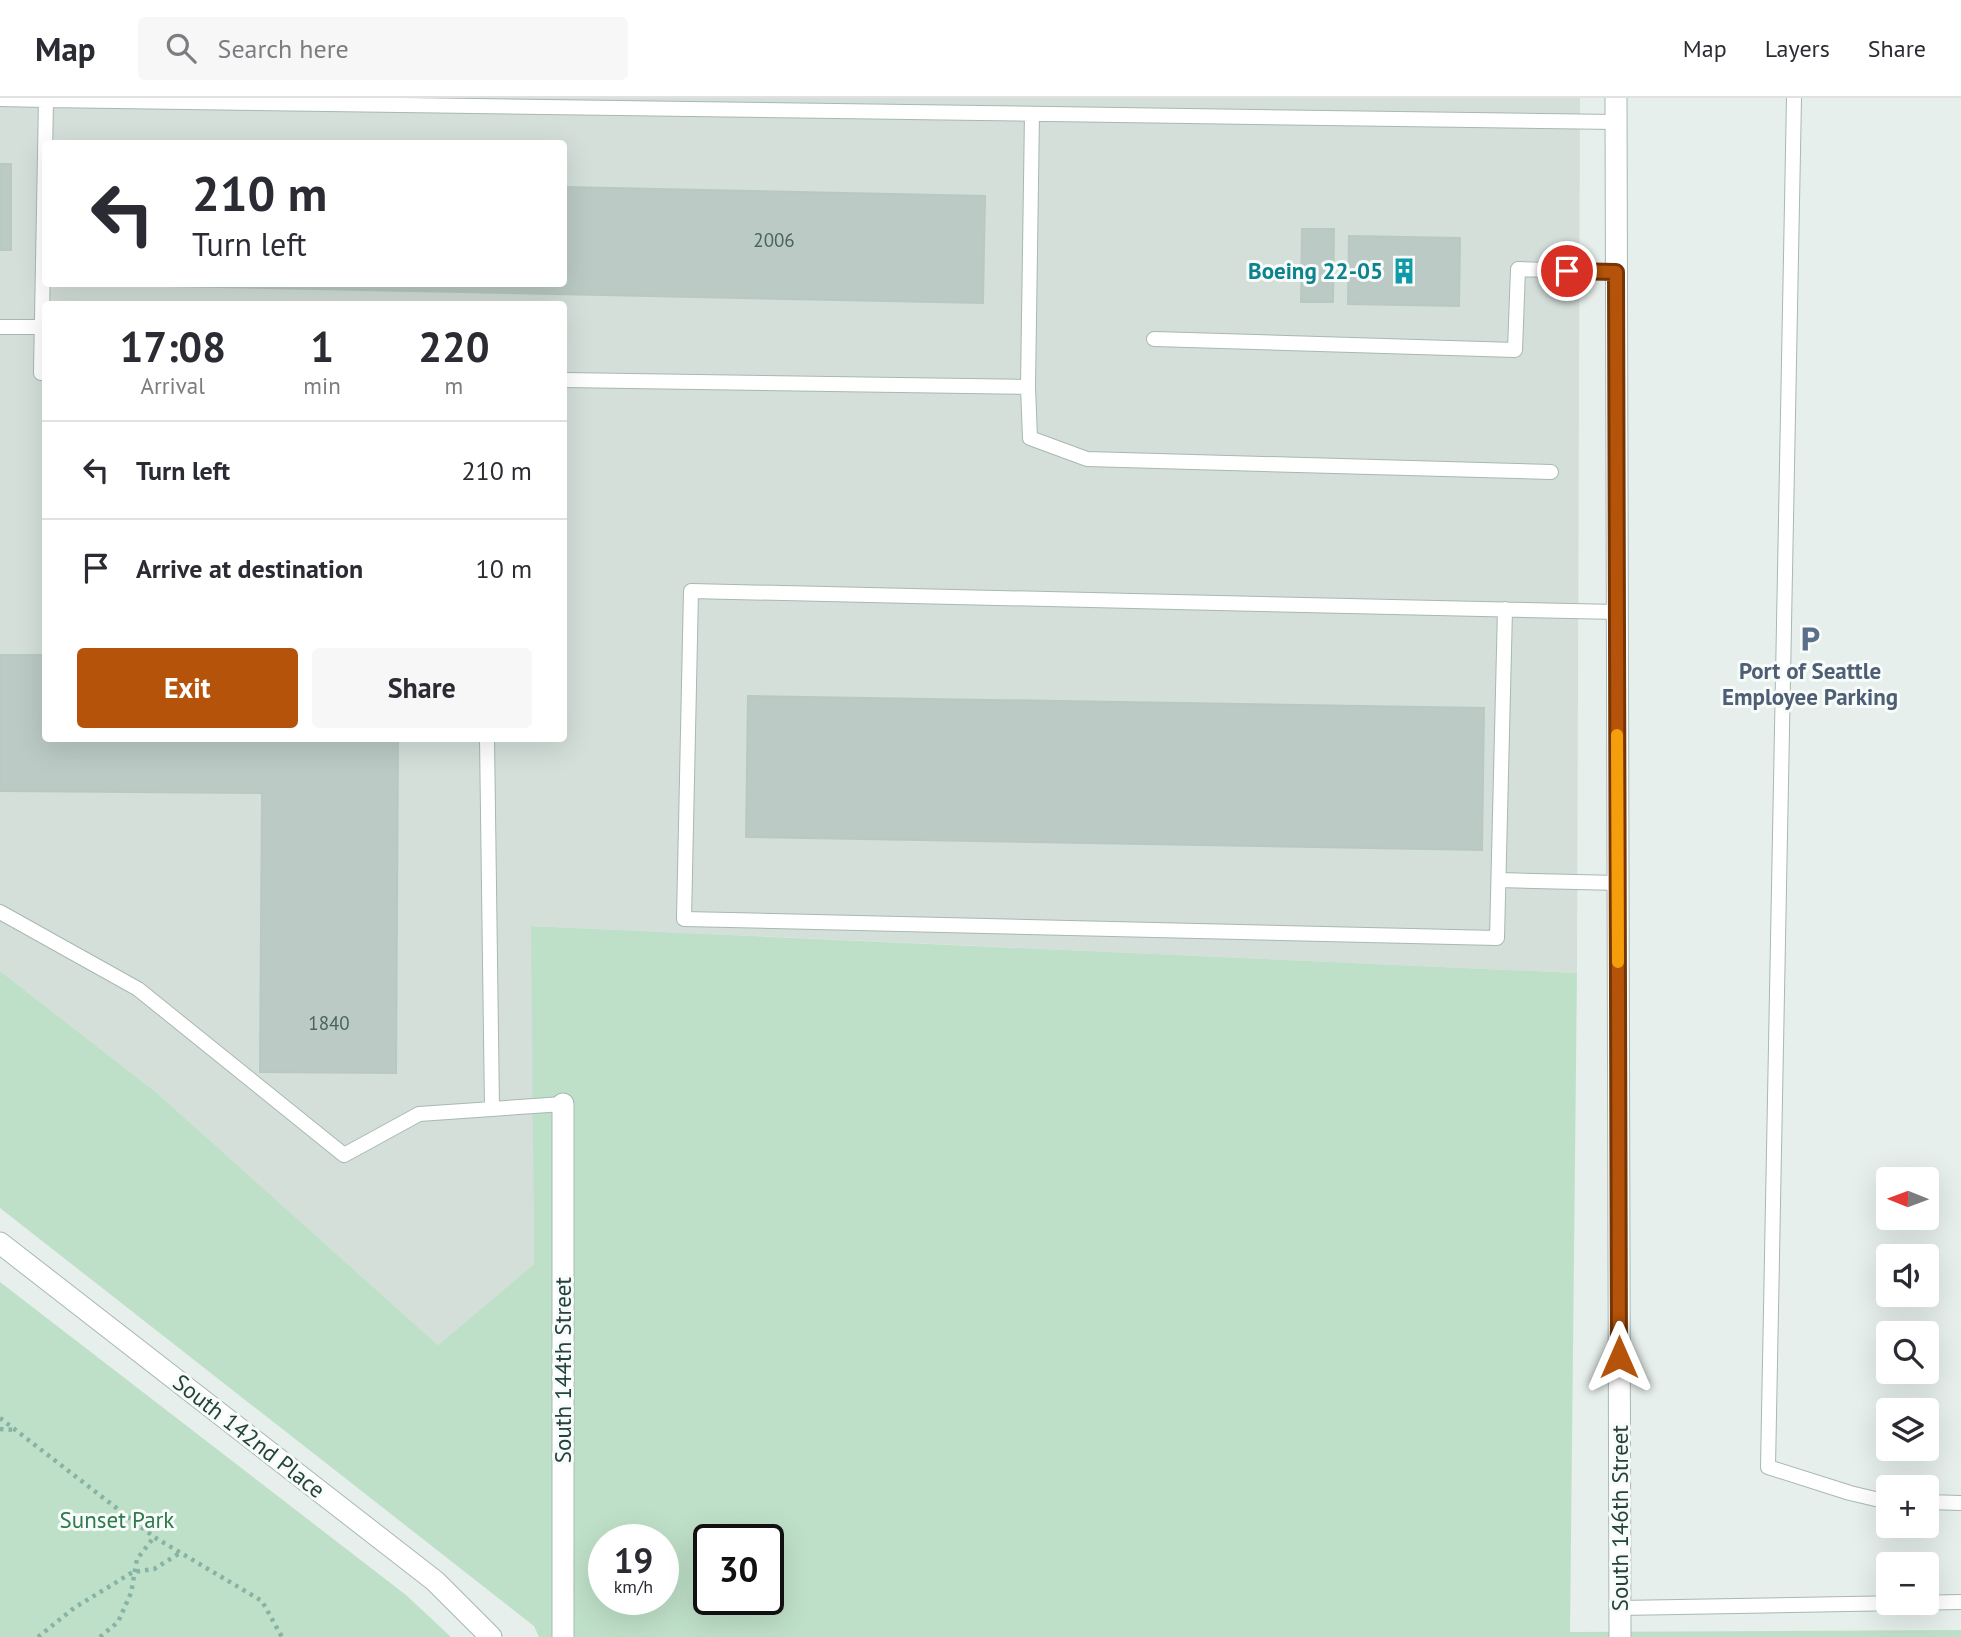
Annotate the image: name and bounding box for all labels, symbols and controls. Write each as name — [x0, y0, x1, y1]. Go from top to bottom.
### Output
search box — [138, 17, 628, 80]
text: Map — [35, 27, 96, 70]
icon: search — [162, 29, 200, 67]
text: Search here — [218, 32, 349, 65]
text: Map — [1683, 33, 1727, 64]
text: Layers — [1765, 33, 1830, 64]
text: Share — [1868, 33, 1926, 64]
text: 210 m — [192, 161, 327, 225]
icon: left — [77, 168, 168, 259]
text: Turn left — [192, 223, 307, 265]
house number: 2006 — [753, 228, 795, 252]
pin — [1537, 241, 1597, 301]
icon: arrive — [1548, 252, 1586, 290]
place label: Boeing 22-05 — [1248, 256, 1383, 285]
building icon: Boeing 22-05 — [1389, 256, 1419, 286]
text: 17:08 — [119, 319, 226, 374]
text: 1 — [310, 319, 334, 374]
text: 220 — [418, 319, 490, 374]
text: Arrival — [140, 371, 205, 400]
text: min — [303, 371, 341, 400]
text: m — [445, 371, 463, 400]
icon: left — [77, 451, 115, 489]
text: Turn left — [136, 454, 230, 487]
text: 210 m — [461, 454, 532, 487]
icon: arrive — [77, 549, 115, 587]
text: Arrive at destination — [136, 552, 363, 585]
text: 10 m — [476, 552, 532, 585]
parking icon: Port of Seattle Employee Parking — [1795, 624, 1825, 654]
button: Exit — [77, 648, 298, 728]
button: Share — [312, 648, 532, 728]
place label: Port of Seattle Employee Parking — [1722, 656, 1898, 711]
house number: 1840 — [308, 1011, 350, 1035]
north arrow — [1876, 1167, 1939, 1230]
map controls — [1876, 1167, 1939, 1615]
button: sound — [1876, 1244, 1939, 1307]
street label: South 144th Street — [548, 1277, 577, 1463]
position arrow — [1582, 1320, 1656, 1394]
button: search — [1876, 1321, 1939, 1384]
street label: South 142nd Place — [168, 1367, 331, 1504]
button: layers — [1876, 1398, 1939, 1461]
street label: South 146th Street — [1605, 1425, 1634, 1611]
button: + — [1876, 1475, 1939, 1538]
park label: Sunset Park — [60, 1505, 174, 1534]
speed limit sign: 30 — [693, 1524, 784, 1615]
text: 19 — [614, 1537, 653, 1583]
button: − — [1876, 1552, 1939, 1615]
text: km/h — [614, 1575, 653, 1598]

